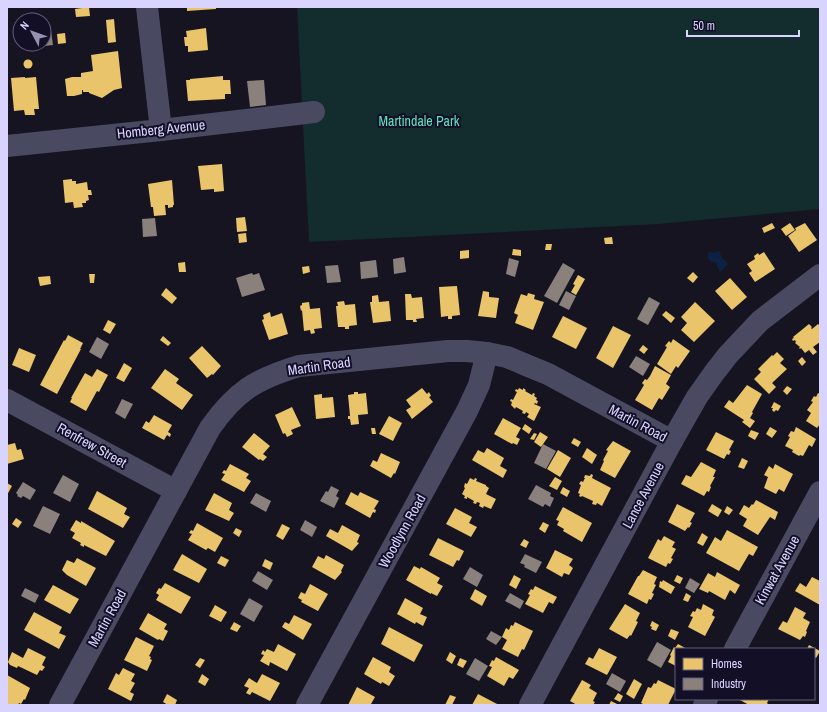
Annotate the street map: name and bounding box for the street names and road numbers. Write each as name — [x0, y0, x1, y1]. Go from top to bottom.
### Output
street label: Homberg Avenue — [116, 115, 206, 143]
street label: Martin Road — [286, 353, 352, 379]
street label: Martin Road — [606, 400, 670, 446]
street label: Renfrew Street — [54, 419, 130, 471]
street label: Lance Avenue — [618, 459, 668, 531]
street label: Woodlynn Road — [374, 491, 430, 571]
street label: Kinwat Avenue — [751, 532, 803, 608]
street label: Martin Road — [84, 586, 130, 650]

